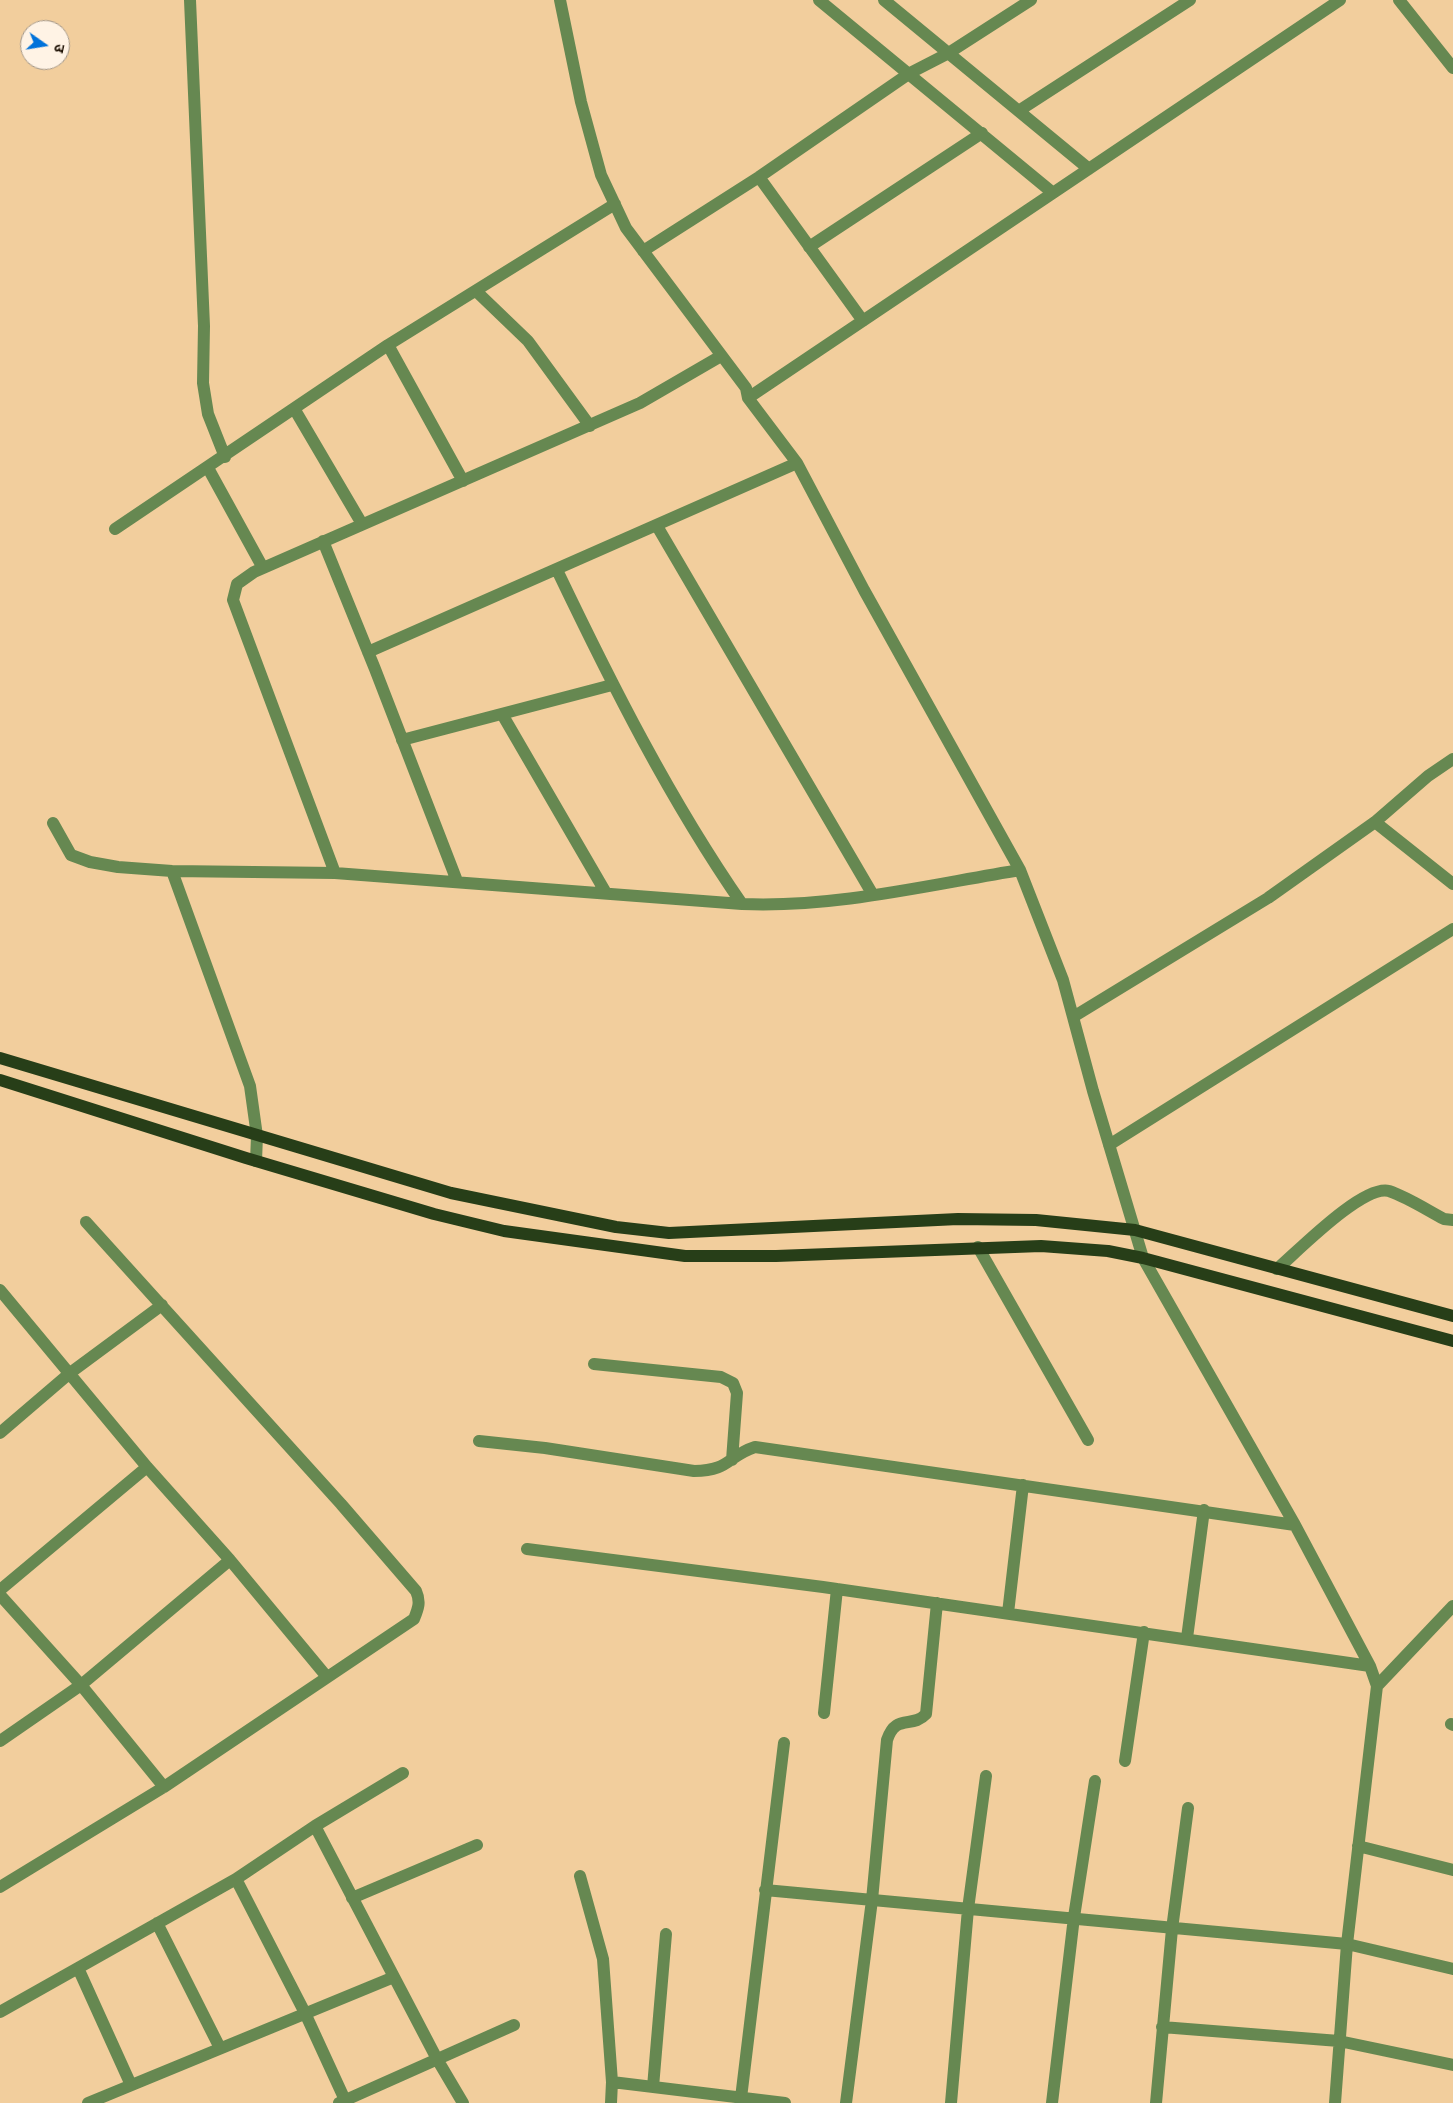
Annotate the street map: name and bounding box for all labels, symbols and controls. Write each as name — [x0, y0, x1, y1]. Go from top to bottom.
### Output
north arrow — [20, 20, 70, 70]
text: उ — [50, 42, 68, 54]

